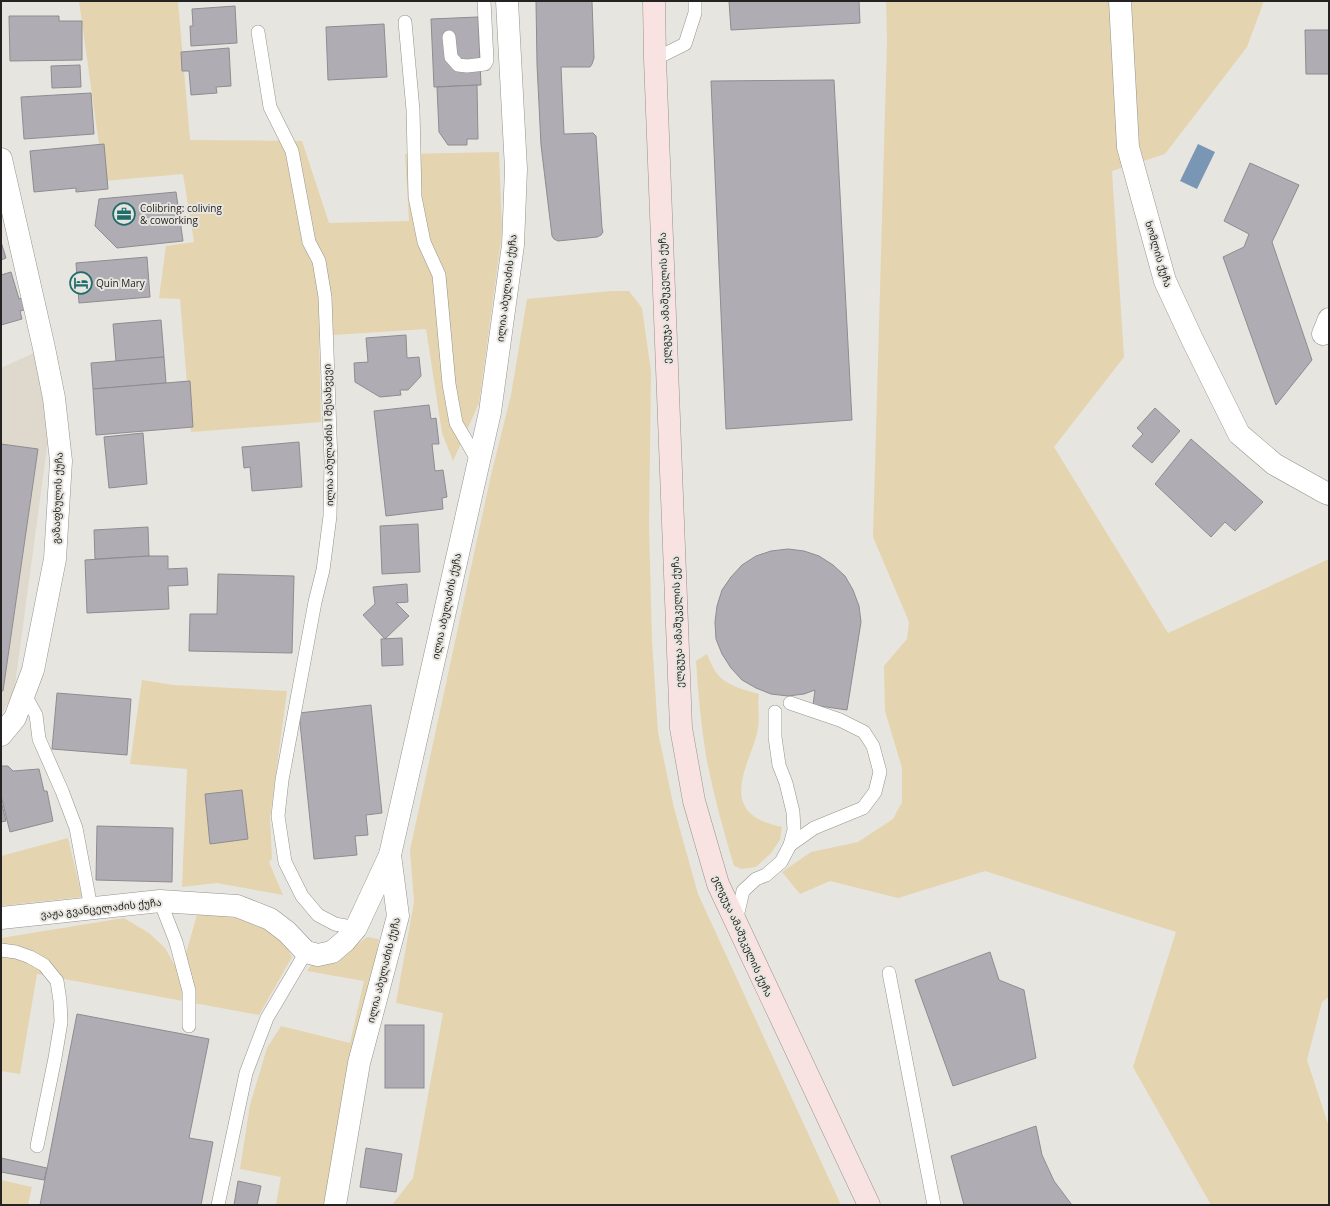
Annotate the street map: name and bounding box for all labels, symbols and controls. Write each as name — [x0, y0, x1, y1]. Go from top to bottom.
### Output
office icon: Colibring: coliving & coworking — [111, 201, 137, 227]
place label: Colibring: coliving & coworking — [140, 201, 222, 227]
street label: ხომლის ქუჩა — [1142, 219, 1176, 289]
street label: ელგუჯა ამაშუკელის ქუჩა — [655, 232, 673, 364]
street label: ილია აბულაძის ქუჩა — [492, 233, 520, 343]
hotel icon: Quin Mary — [68, 270, 94, 296]
place label: Quin Mary — [96, 276, 146, 290]
street label: ილია აბულაძის I შესახვევი — [320, 363, 336, 506]
street label: გაზაფხულის ქუჩა — [48, 452, 66, 544]
street label: ილია აბულაძის ქუჩა — [428, 552, 464, 660]
street label: ელგუჯა ამაშუკელის ქუჩა — [668, 556, 686, 688]
street label: ელგუჯა ამაშუკელის ქუჩა — [710, 873, 776, 999]
street label: ვაჟა გვანცელაძის ქუჩა — [40, 895, 162, 921]
street label: ილია აბულაძის ქუჩა — [363, 916, 403, 1024]

